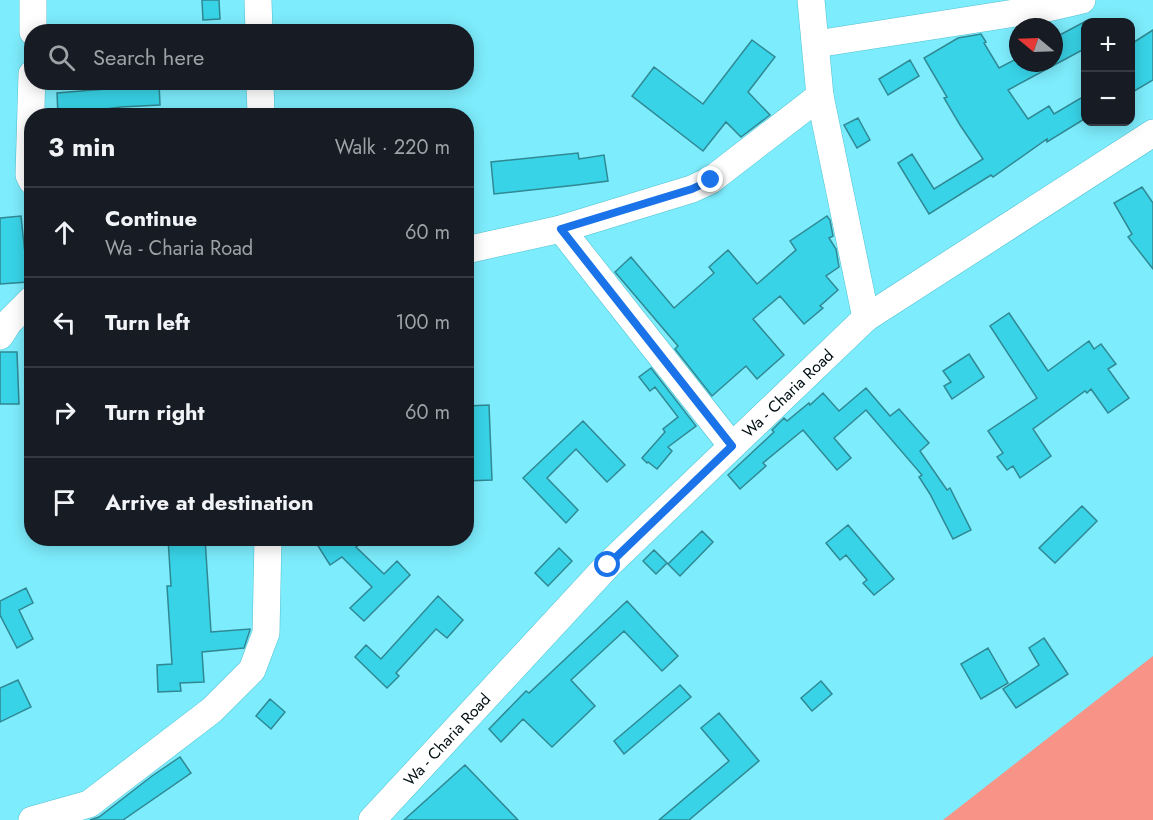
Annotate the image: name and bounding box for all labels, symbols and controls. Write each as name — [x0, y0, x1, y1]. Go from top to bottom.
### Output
north arrow — [1009, 18, 1063, 72]
map controls — [1081, 18, 1135, 126]
button: + — [1081, 18, 1135, 72]
search box — [24, 24, 474, 90]
icon: search — [45, 41, 78, 74]
text: Search here — [93, 41, 204, 73]
button: − — [1081, 72, 1135, 126]
text: 3 min — [48, 128, 115, 166]
text: Walk · 220 m — [335, 133, 450, 162]
route end — [697, 166, 723, 192]
text: Continue — [105, 202, 197, 234]
icon: ahead — [48, 216, 81, 249]
text: 60 m — [405, 218, 450, 247]
text: Wa - Charia Road — [105, 234, 253, 263]
icon: left — [48, 306, 81, 339]
text: Turn left — [105, 306, 190, 338]
text: 100 m — [395, 308, 450, 337]
street label: Wa - Charia Road — [737, 344, 838, 442]
icon: right — [48, 396, 81, 429]
text: Turn right — [105, 396, 205, 428]
text: 60 m — [405, 398, 450, 427]
icon: arrive — [48, 486, 81, 519]
text: Arrive at destination — [105, 486, 314, 518]
route start — [594, 551, 620, 577]
street label: Wa - Charia Road — [398, 688, 495, 791]

